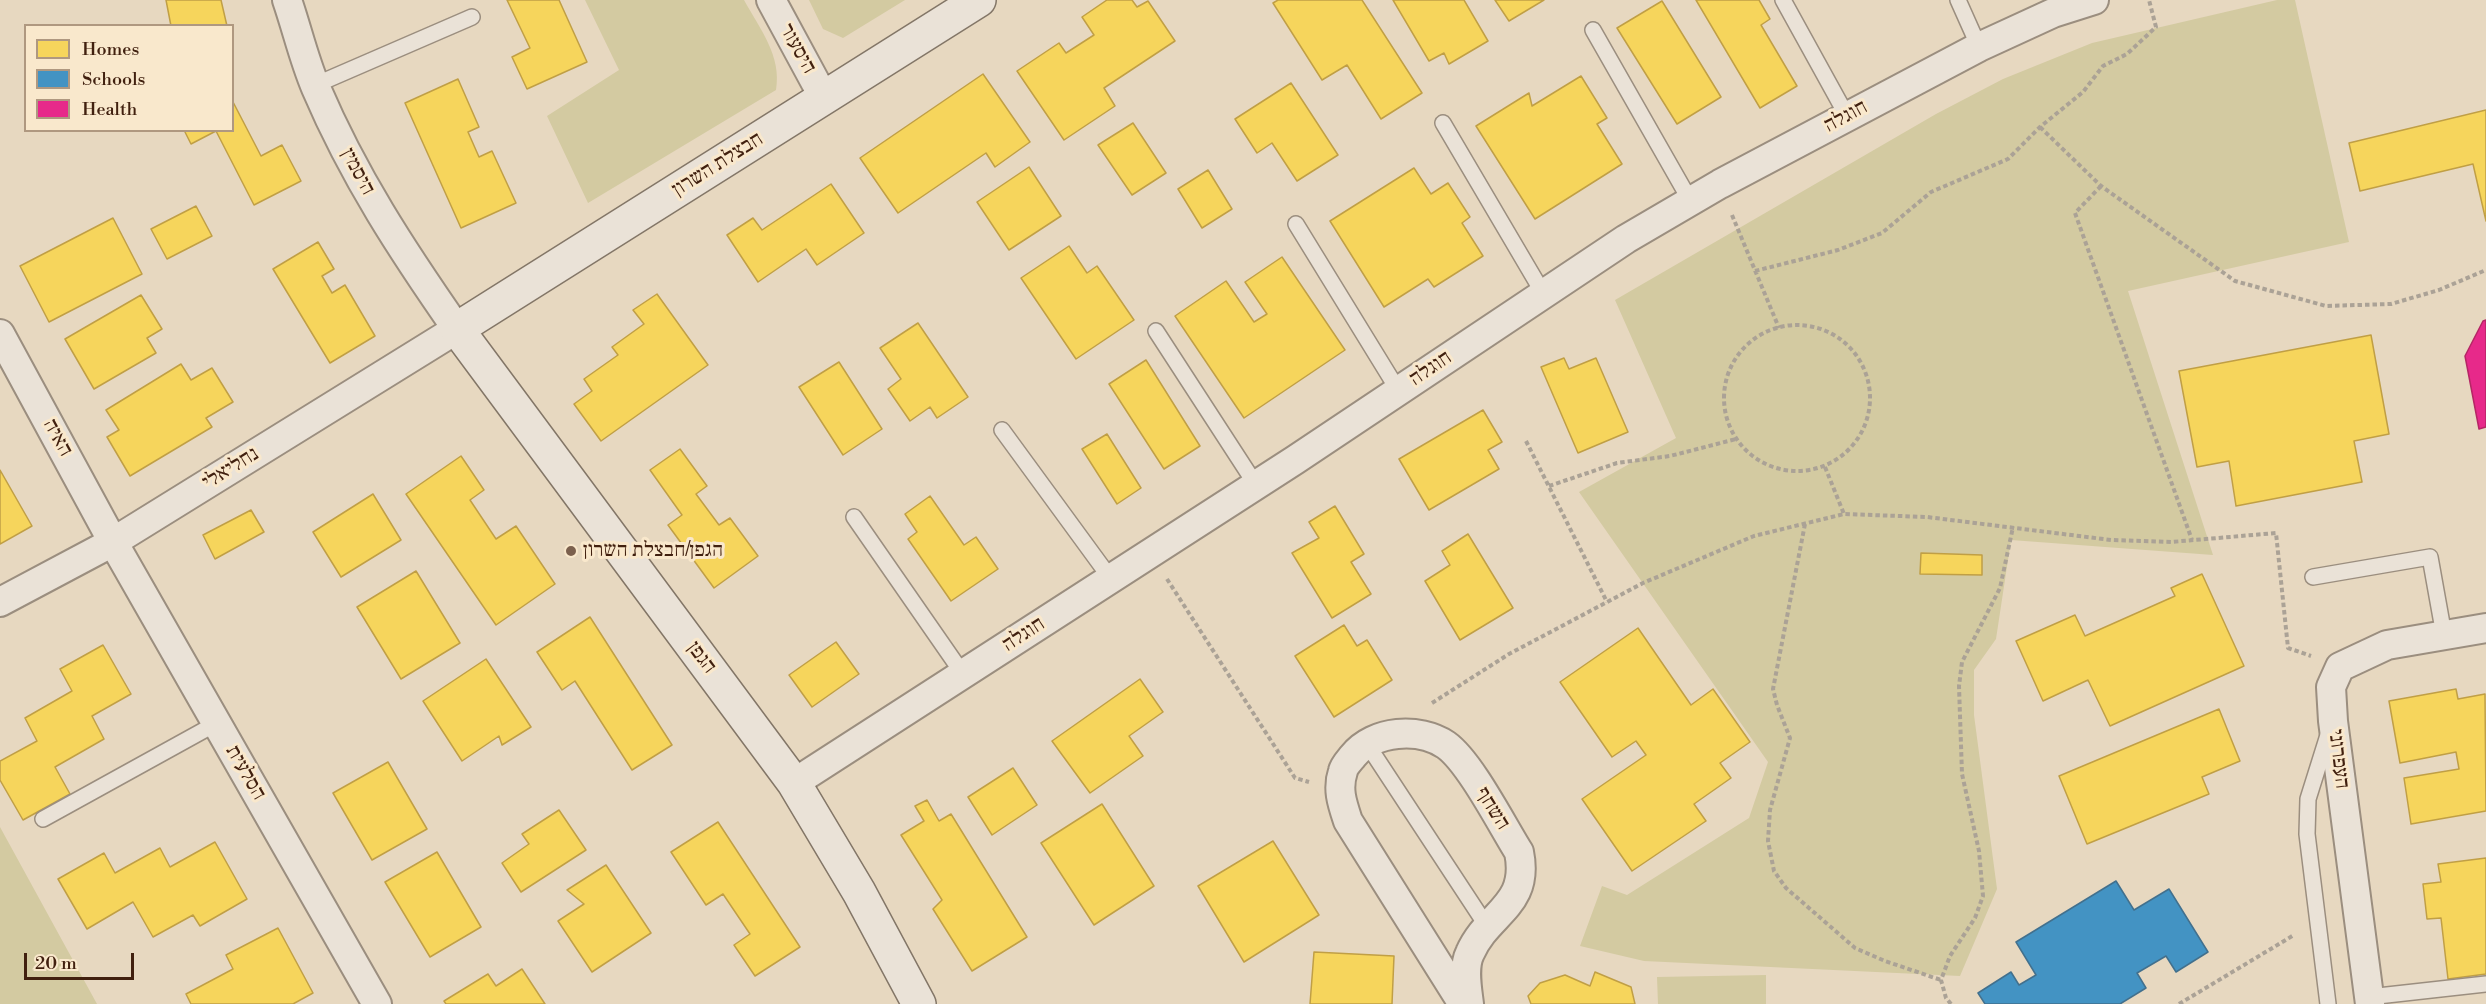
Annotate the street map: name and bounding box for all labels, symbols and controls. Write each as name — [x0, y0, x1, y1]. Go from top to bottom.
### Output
street label: היסעור — [773, 20, 821, 78]
legend — [24, 24, 234, 132]
text: Homes — [82, 38, 139, 61]
text: Schools — [82, 68, 145, 91]
street label: חוגלה — [1820, 95, 1872, 139]
text: Health — [82, 98, 137, 121]
street label: חבצלת השרון — [668, 127, 768, 203]
street label: היסמין — [334, 144, 380, 200]
street label: חוגלה — [1405, 346, 1457, 392]
street label: האיה — [36, 415, 78, 461]
street label: נחליאלי — [198, 442, 264, 496]
place label: הגפן/חבצלת השרון — [583, 538, 723, 564]
marker: הגפן/חבצלת השרון — [564, 544, 578, 558]
street label: חוגלה — [998, 612, 1050, 658]
street label: הגפן — [681, 637, 721, 679]
street label: העפרוני — [2322, 728, 2354, 790]
street label: הסלעית — [219, 741, 271, 805]
street label: השחף — [1469, 783, 1515, 835]
scale bar — [27, 941, 136, 979]
text: 20 m — [35, 952, 77, 975]

